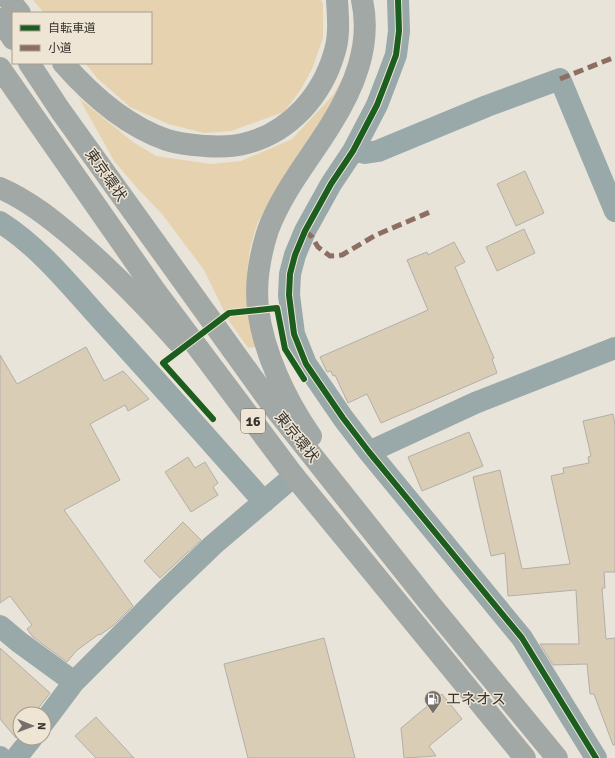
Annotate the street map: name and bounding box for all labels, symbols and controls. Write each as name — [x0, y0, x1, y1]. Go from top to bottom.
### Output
legend — [12, 12, 152, 64]
text: 自転車道 — [48, 21, 96, 36]
text: 小道 — [48, 41, 72, 56]
street label: 東京環状 — [81, 145, 131, 205]
street label: 東京環状 — [271, 408, 323, 466]
road number: 16 — [241, 409, 265, 433]
fuel station icon: エネオス — [423, 689, 443, 714]
place label: エネオス — [446, 690, 506, 708]
north arrow — [12, 706, 52, 746]
text: N — [35, 722, 48, 730]

